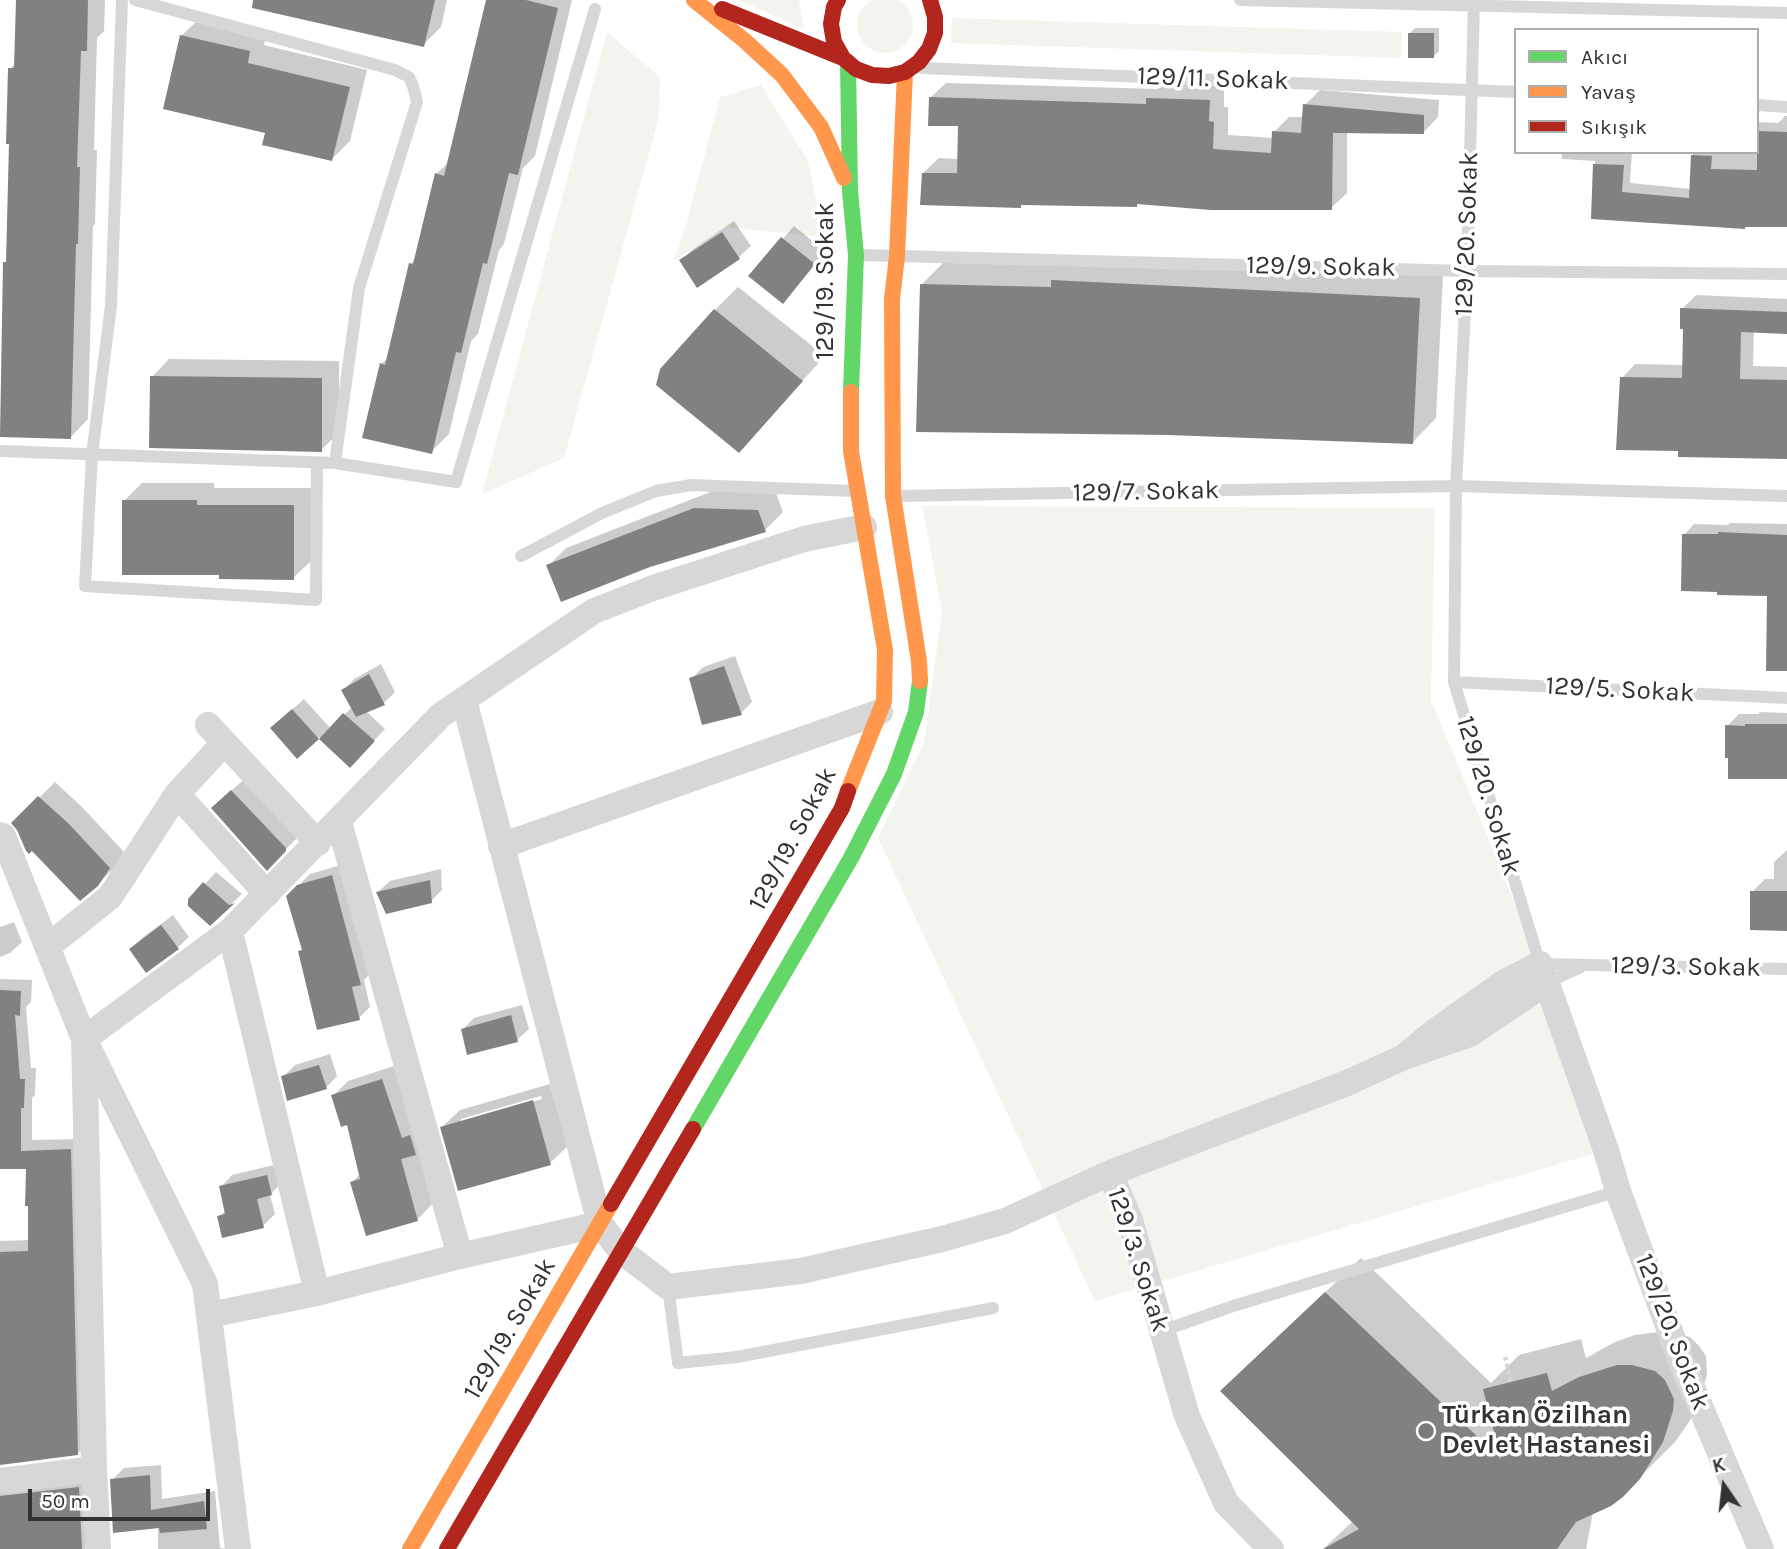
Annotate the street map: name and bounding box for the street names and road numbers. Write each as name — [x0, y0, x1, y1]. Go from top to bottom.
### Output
street label: 129/11. Sokak — [1137, 61, 1289, 97]
street label: 129/20. Sokak — [1449, 151, 1485, 317]
street label: 129/19. Sokak — [810, 202, 842, 360]
street label: 129/9. Sokak — [1246, 250, 1396, 284]
street label: 129/7. Sokak — [1072, 475, 1220, 509]
street label: 129/5. Sokak — [1545, 671, 1695, 709]
street label: 129/20. Sokak — [1449, 713, 1527, 879]
street label: 129/19. Sokak — [742, 762, 844, 916]
street label: 129/3. Sokak — [1611, 950, 1761, 984]
street label: 129/3. Sokak — [1100, 1184, 1176, 1336]
street label: 129/20. Sokak — [1628, 1249, 1716, 1415]
street label: 129/19. Sokak — [457, 1253, 563, 1405]

